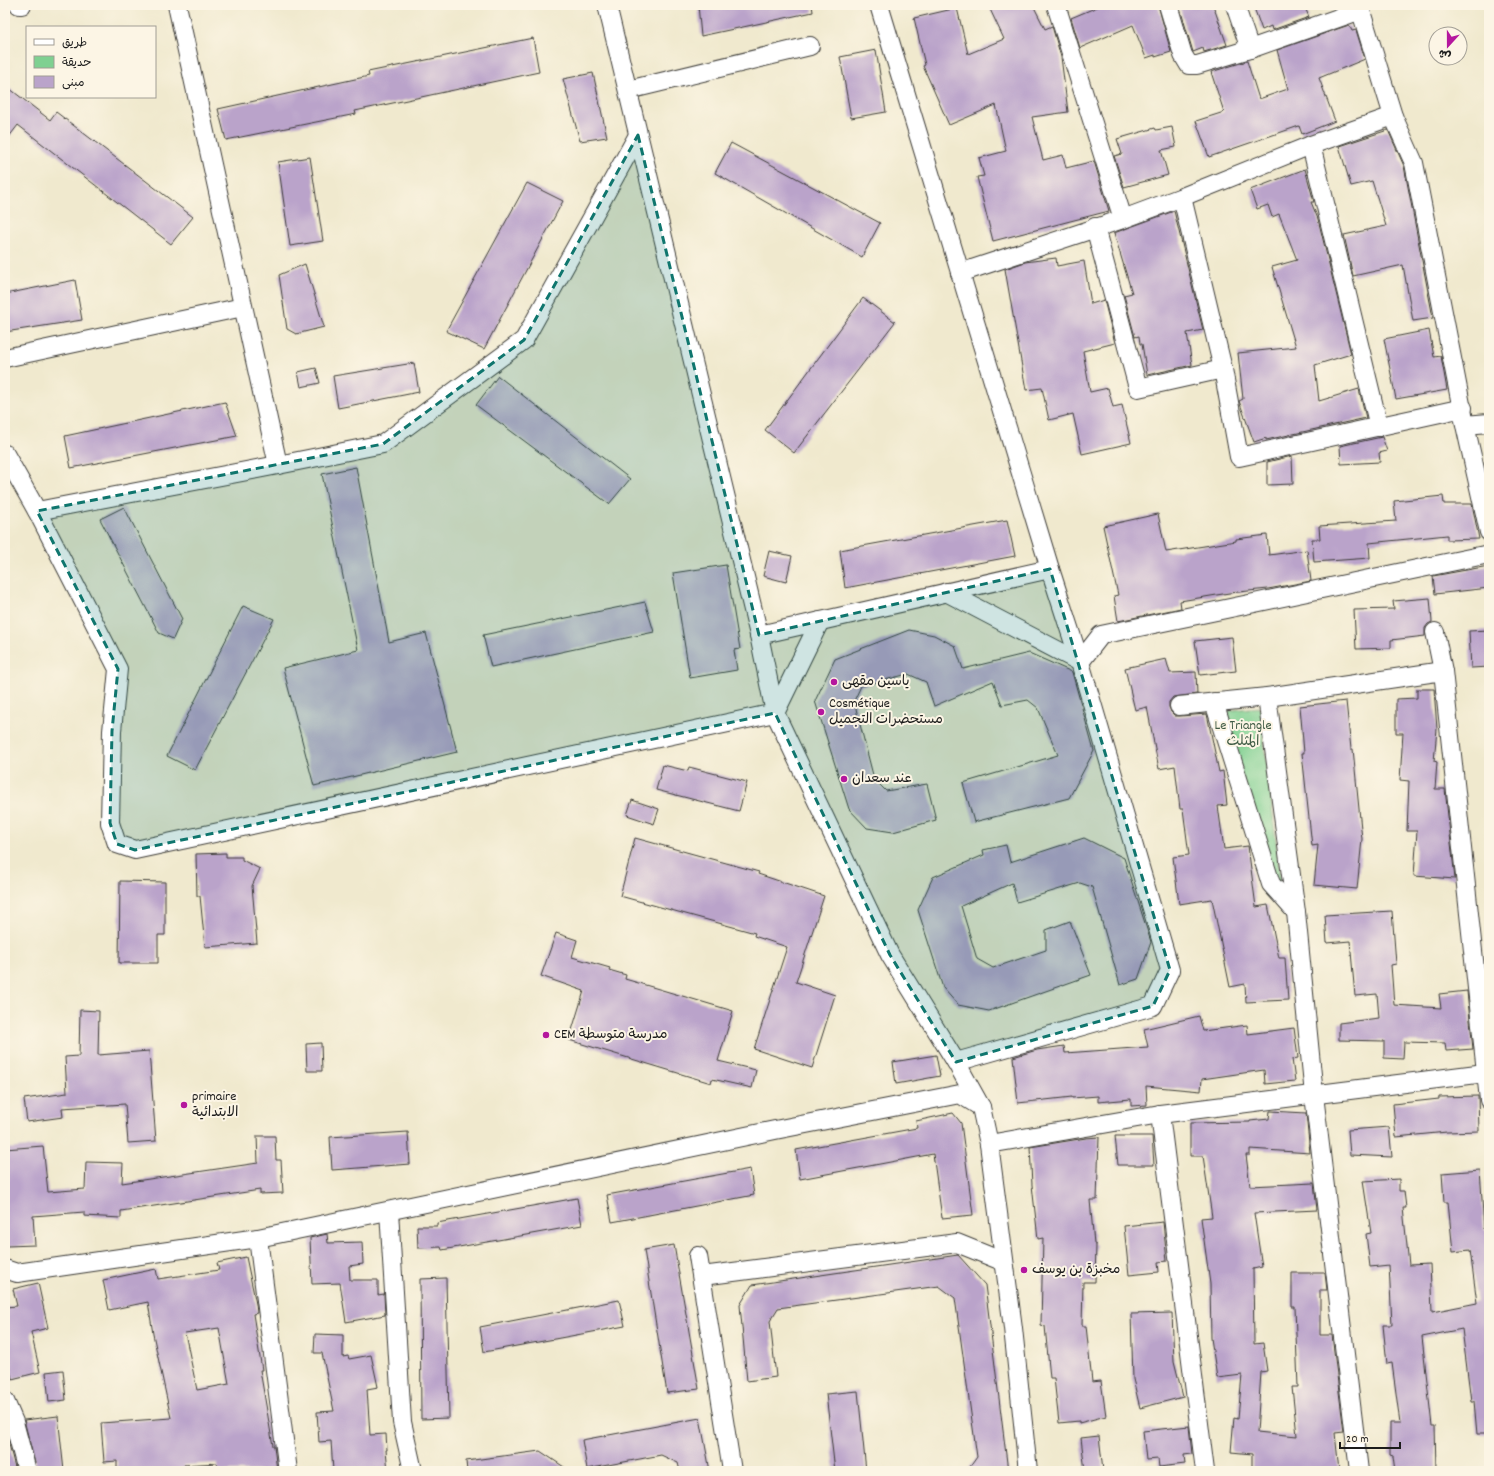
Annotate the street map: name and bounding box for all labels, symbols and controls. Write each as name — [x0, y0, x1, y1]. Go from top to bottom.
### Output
legend — [26, 26, 156, 98]
north arrow — [1428, 26, 1468, 66]
text: طريق — [62, 35, 87, 52]
text: ش — [1437, 44, 1454, 63]
text: حديقة — [62, 55, 91, 72]
text: مبنى — [62, 75, 85, 92]
place label: ياسين مقهى — [842, 672, 910, 692]
marker: ياسين مقهى — [829, 677, 839, 687]
place label: Cosmétique مستحضرات التجميل — [829, 694, 943, 730]
marker: Cosmétique مستحضرات التجميل — [816, 707, 826, 717]
park label: Le Triangle المثلث — [1214, 716, 1272, 752]
place label: عند سعدان — [852, 769, 912, 789]
marker: عند سعدان — [839, 774, 849, 784]
place label: CEM مدرسة متوسطة — [554, 1025, 667, 1045]
marker: CEM مدرسة متوسطة — [541, 1030, 551, 1040]
place label: primaire الابتدائية — [192, 1087, 238, 1123]
marker: primaire الابتدائية — [179, 1100, 189, 1110]
place label: مخبزة بن یوسف — [1032, 1260, 1120, 1280]
marker: مخبزة بن یوسف — [1019, 1265, 1029, 1275]
scale bar — [1340, 1424, 1400, 1450]
text: 20 m — [1346, 1431, 1369, 1448]

